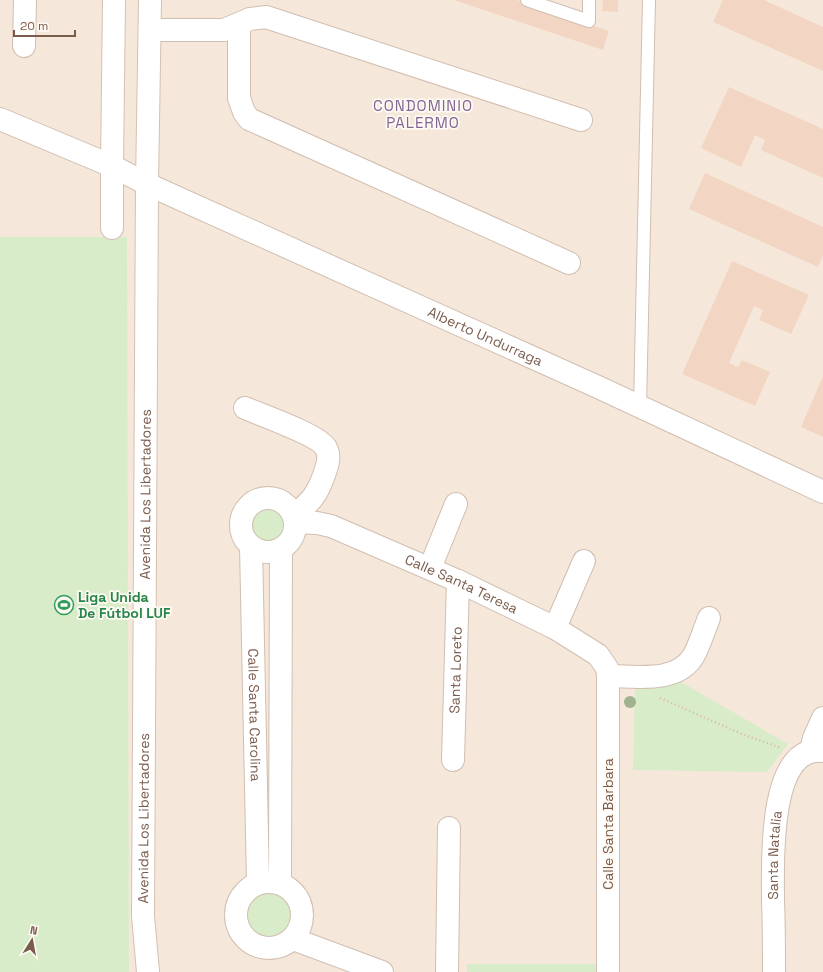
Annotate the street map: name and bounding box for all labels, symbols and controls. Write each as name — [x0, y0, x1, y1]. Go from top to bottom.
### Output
scale bar — [14, 12, 75, 38]
text: 20 m — [20, 18, 48, 34]
district label: CONDOMINIO PALERMO — [373, 96, 473, 132]
street label: Alberto Undurraga — [425, 303, 546, 370]
street label: Avenida Los Libertadores — [136, 409, 155, 580]
street label: Calle Santa Teresa — [402, 550, 521, 618]
place label: Liga Unida De Fútbol LUF — [78, 588, 171, 622]
sports icon: Liga Unida De Fútbol LUF — [53, 594, 75, 616]
street label: Santa Loreto — [445, 626, 466, 714]
street label: Calle Santa Carolina — [244, 648, 265, 782]
street label: Avenida Los Libertadores — [134, 733, 153, 904]
street label: Calle Santa Barbara — [599, 758, 617, 890]
street label: Santa Natalia — [764, 809, 786, 900]
north arrow — [12, 920, 52, 960]
text: N — [29, 923, 39, 938]

